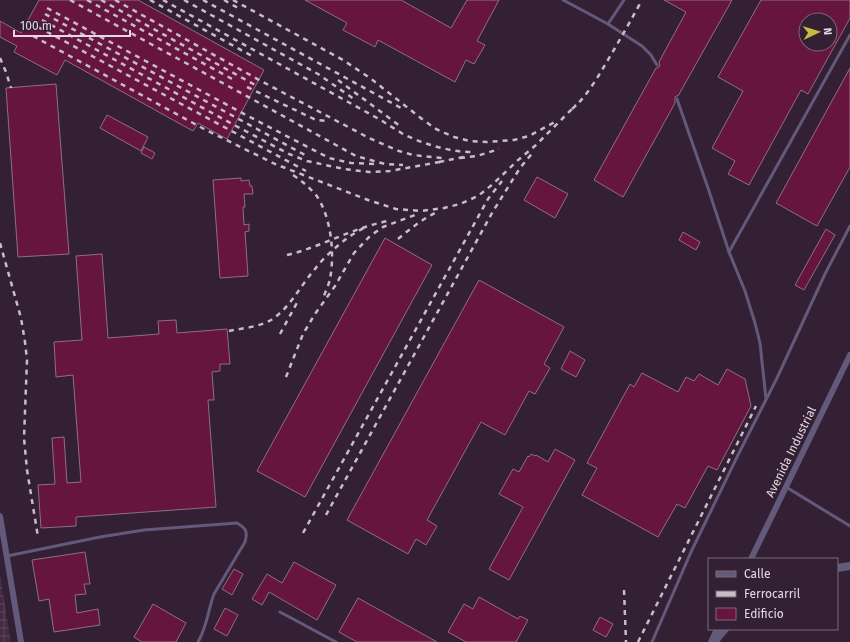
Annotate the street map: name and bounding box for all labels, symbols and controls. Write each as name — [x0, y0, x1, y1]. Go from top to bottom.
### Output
scale bar — [14, 12, 130, 38]
north arrow — [798, 12, 838, 52]
text: 100 m — [20, 19, 52, 33]
text: N — [821, 27, 834, 35]
street label: Avenida Industrial — [763, 404, 819, 500]
legend — [708, 558, 838, 630]
text: Calle — [744, 567, 771, 581]
text: Ferrocarril — [744, 587, 801, 601]
text: Edificio — [744, 607, 784, 621]

